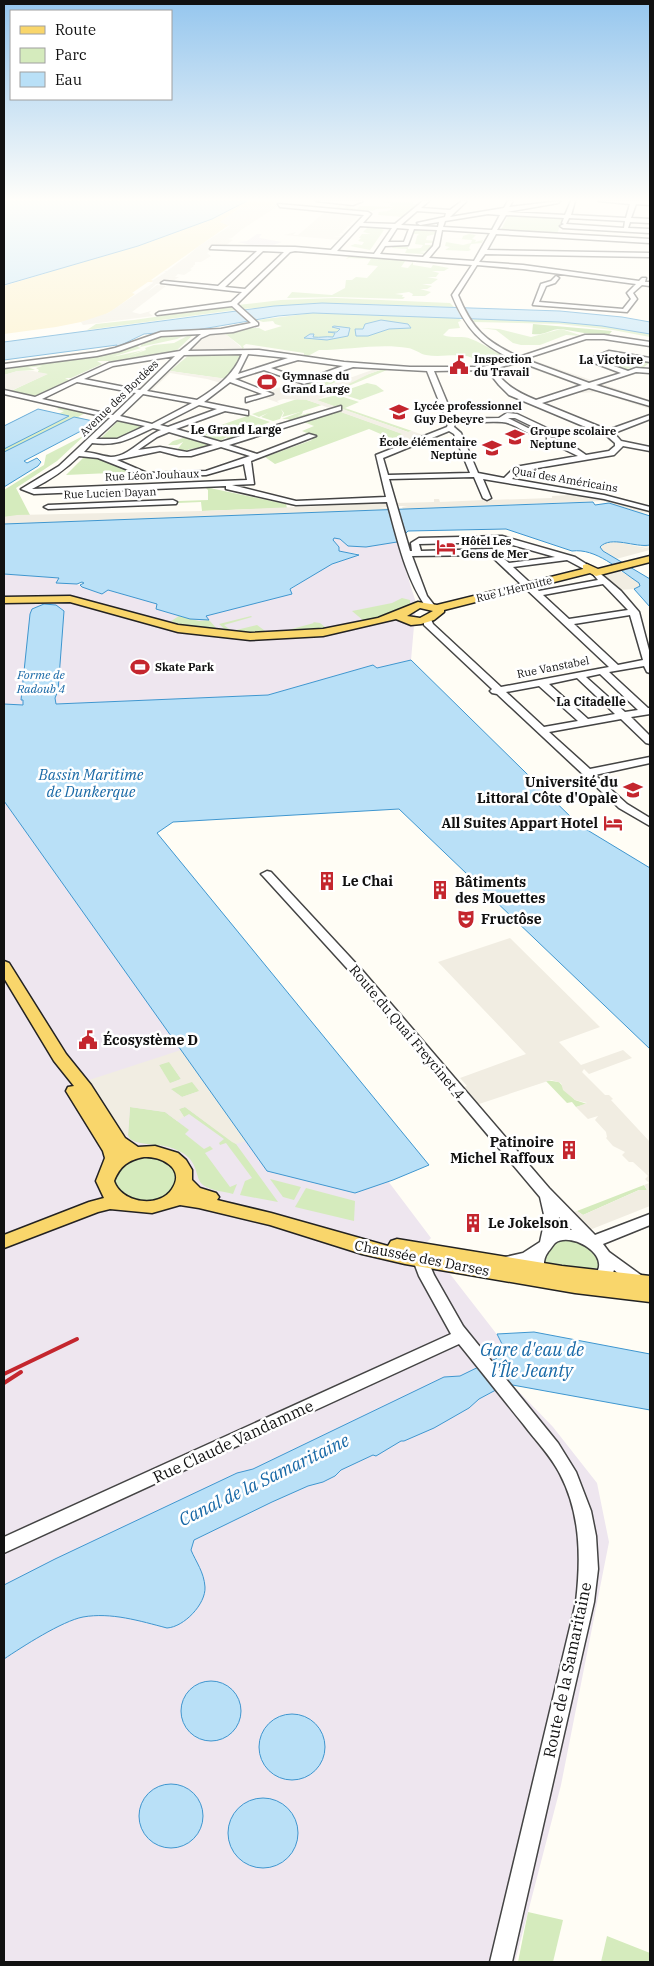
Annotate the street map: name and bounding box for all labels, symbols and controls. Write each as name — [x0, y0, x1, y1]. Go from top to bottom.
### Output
legend — [10, 10, 172, 100]
text: Route — [55, 20, 96, 39]
text: Parc — [55, 45, 87, 64]
text: Eau — [55, 70, 82, 89]
place label: Inspection du Travail — [474, 352, 532, 379]
district label: La Victoire — [579, 352, 643, 367]
public building icon: Inspection du Travail — [448, 354, 470, 376]
street label: Avenue des Bordées — [77, 357, 161, 439]
place label: Gymnase du Grand Large — [282, 369, 350, 396]
sports icon: Gymnase du Grand Large — [256, 371, 278, 393]
place label: Lycée professionnel Guy Debeyre — [414, 399, 522, 426]
school or university icon: Lycée professionnel Guy Debeyre — [388, 401, 410, 423]
district label: Le Grand Large — [190, 422, 282, 437]
place label: Groupe scolaire Neptune — [530, 424, 616, 451]
school or university icon: Groupe scolaire Neptune — [504, 426, 526, 448]
place label: École élémentaire Neptune — [379, 434, 477, 462]
school or university icon: École élémentaire Neptune — [481, 437, 503, 459]
street label: Quai des Américains — [511, 463, 619, 495]
street label: Rue Léon Jouhaux — [105, 466, 199, 484]
street label: Rue Lucien Dayan — [63, 484, 157, 502]
place label: Hôtel Les Gens de Mer — [461, 534, 529, 561]
hotel icon: Hôtel Les Gens de Mer — [435, 536, 457, 558]
street label: Rue L'Hermitte — [474, 573, 554, 605]
street label: Rue Vanstabel — [516, 653, 590, 681]
sports icon: Skate Park — [129, 656, 151, 678]
place label: Skate Park — [155, 660, 214, 674]
water label: Forme de Radoub 4 — [16, 667, 66, 696]
district label: La Citadelle — [556, 694, 626, 709]
water label: Bassin Maritime de Dunkerque — [38, 765, 144, 801]
place label: Université du Littoral Côte d'Opale — [477, 773, 618, 807]
school or university icon: Université du Littoral Côte d'Opale — [622, 779, 644, 801]
hotel icon: All Suites Appart Hotel — [602, 812, 624, 834]
place label: All Suites Appart Hotel — [441, 814, 598, 832]
building icon: Le Chai — [316, 870, 338, 892]
place label: Le Chai — [342, 872, 393, 890]
place label: Bâtiments des Mouettes — [455, 873, 545, 907]
building icon: Bâtiments des Mouettes — [429, 879, 451, 901]
theatre icon: Fructôse — [455, 908, 477, 930]
place label: Fructôse — [481, 910, 542, 928]
street label: Route du Quai Freycinet 4 — [345, 961, 469, 1103]
public building icon: Écosystème D — [77, 1029, 99, 1051]
place label: Écosystème D — [103, 1030, 198, 1049]
place label: Patinoire Michel Raffoux — [450, 1133, 555, 1167]
building icon: Patinoire Michel Raffoux — [558, 1139, 580, 1161]
building icon: Le Jokelson — [462, 1212, 484, 1234]
place label: Le Jokelson — [488, 1214, 569, 1232]
street label: Chaussée des Darses — [353, 1236, 491, 1280]
water label: Gare d'eau de l'Île Jeanty — [480, 1338, 584, 1382]
street label: Rue Claude Vandamme — [150, 1395, 316, 1487]
water label: Canal de la Samaritaine — [175, 1428, 353, 1531]
street label: Route de la Samaritaine — [539, 1580, 595, 1760]

